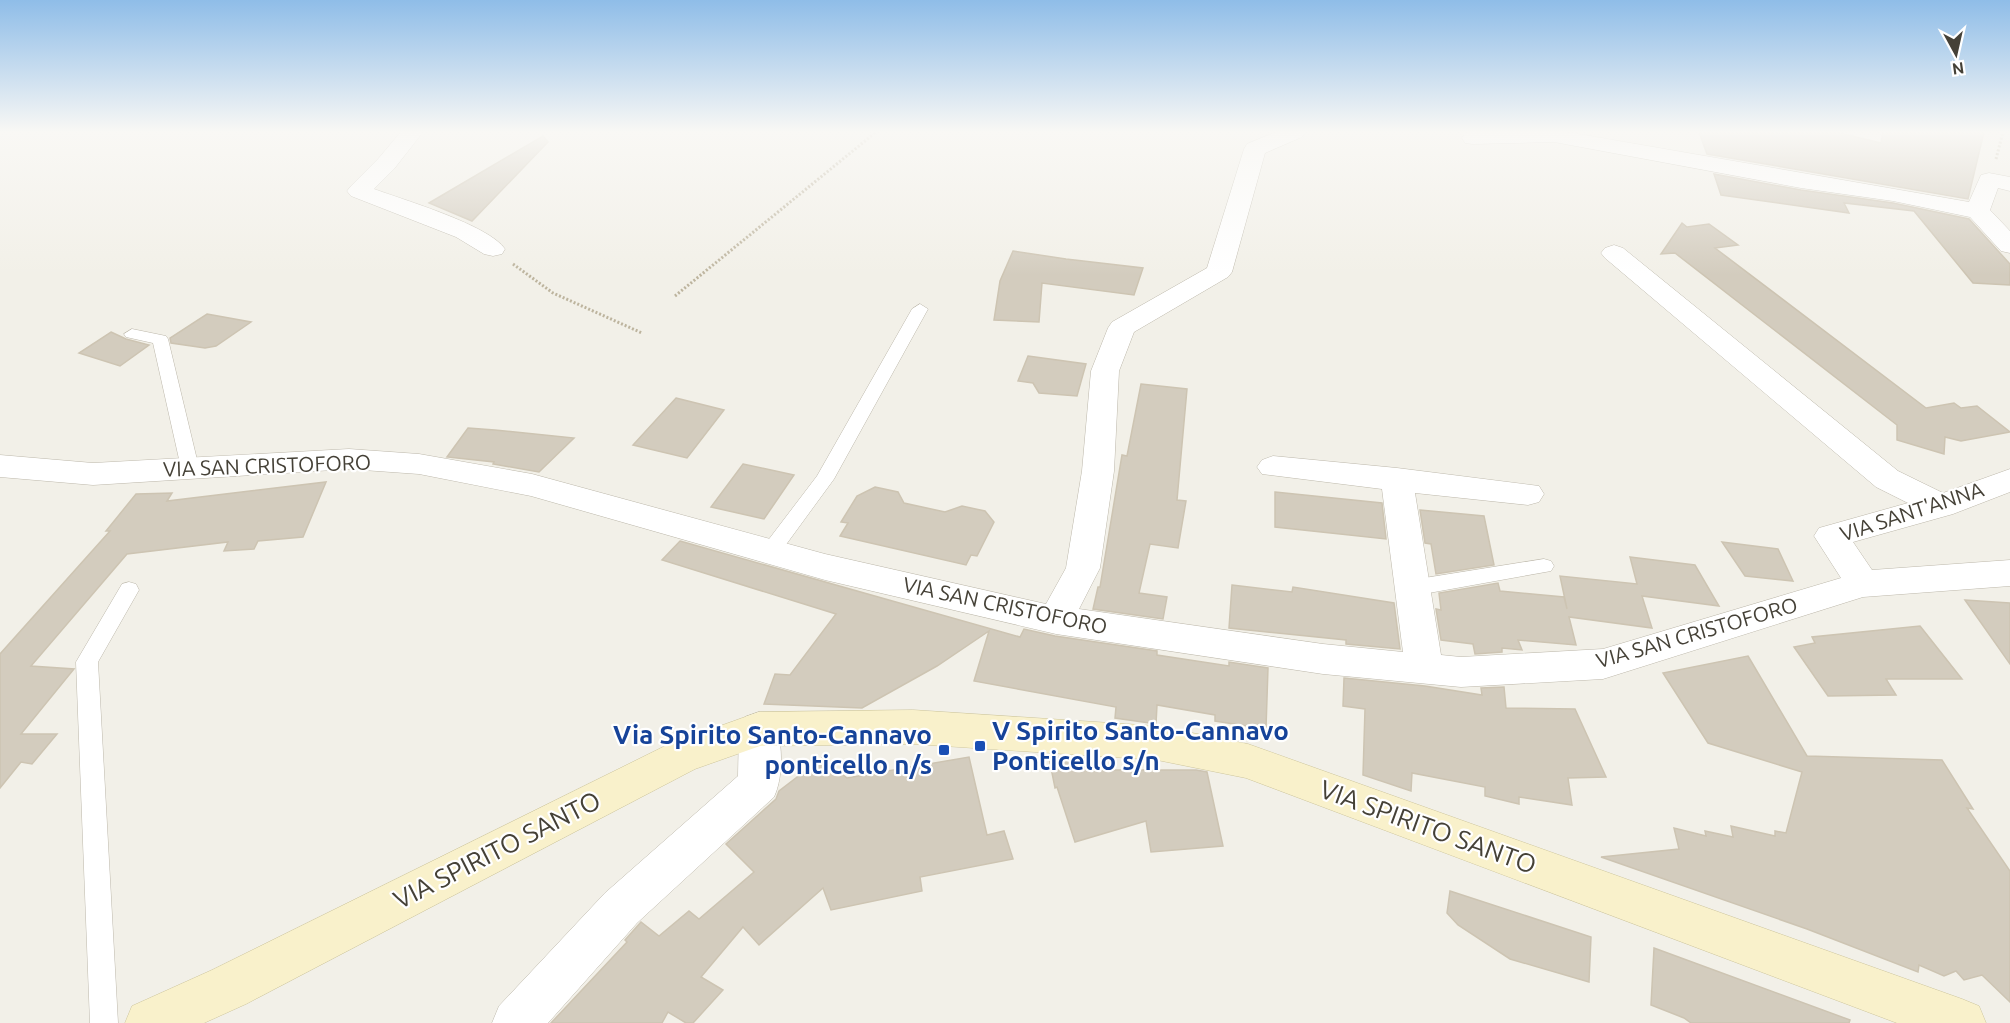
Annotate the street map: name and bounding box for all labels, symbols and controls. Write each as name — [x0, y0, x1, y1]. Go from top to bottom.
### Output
north arrow — [1926, 24, 1986, 84]
text: N — [1951, 59, 1965, 79]
street label: VIA SAN CRISTOFORO — [162, 449, 371, 481]
street label: VIA SANT'ANNA — [1837, 476, 1987, 546]
street label: VIA SAN CRISTOFORO — [901, 572, 1110, 638]
street label: VIA SAN CRISTOFORO — [1593, 592, 1800, 672]
place label: V Spirito Santo-Cannavo Ponticello s/n — [992, 716, 1289, 775]
place label: Via Spirito Santo-Cannavo ponticello n/s — [613, 720, 932, 779]
marker: V Spirito Santo-Cannavo Ponticello s/n — [973, 739, 987, 753]
marker: Via Spirito Santo-Cannavo ponticello n/s — [937, 743, 951, 757]
street label: VIA SPIRITO SANTO — [1316, 774, 1540, 879]
street label: VIA SPIRITO SANTO — [389, 785, 605, 914]

